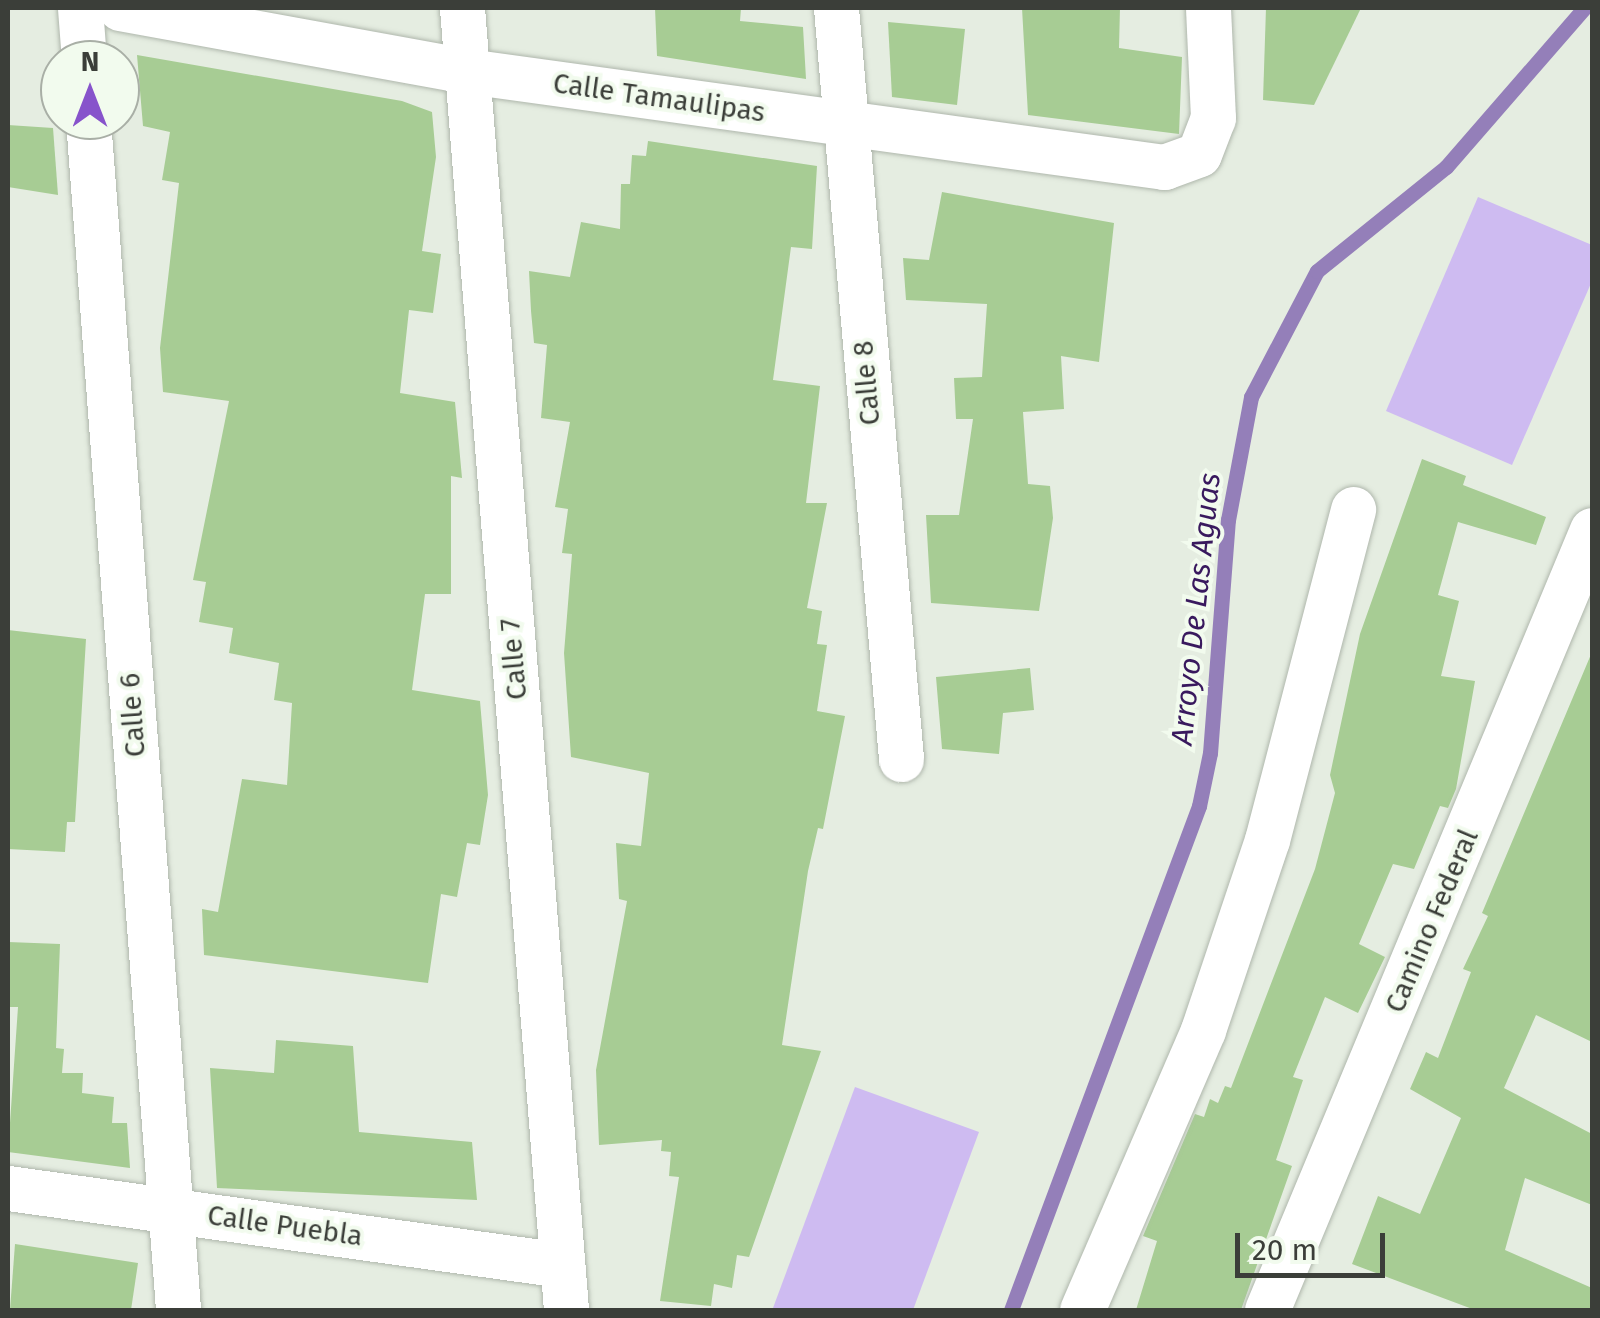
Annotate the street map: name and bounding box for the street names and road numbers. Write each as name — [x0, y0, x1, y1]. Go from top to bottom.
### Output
street label: Calle Tamaulipas — [551, 66, 767, 130]
street label: Calle 8 — [847, 339, 887, 427]
street label: Calle 7 — [494, 617, 534, 701]
street label: Calle 6 — [113, 672, 153, 758]
street label: Camino Federal — [1378, 824, 1486, 1018]
street label: Calle Puebla — [205, 1198, 365, 1254]

